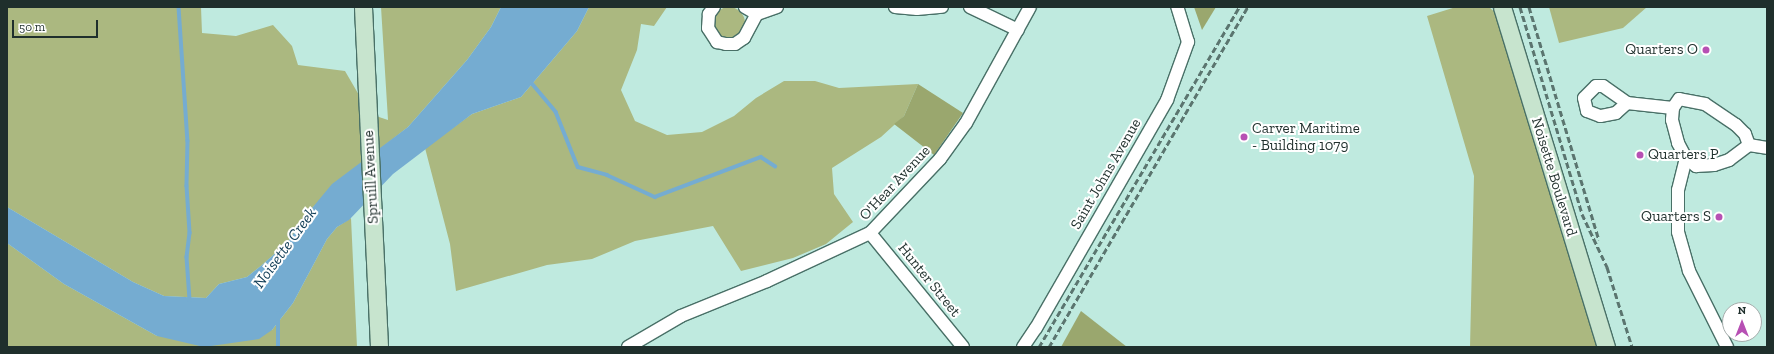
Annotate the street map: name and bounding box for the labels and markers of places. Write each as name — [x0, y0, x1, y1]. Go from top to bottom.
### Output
place label: Quarters O — [1625, 41, 1698, 59]
marker: Quarters O — [1701, 45, 1711, 55]
place label: Carver Maritime - Building 1079 — [1252, 119, 1360, 154]
marker: Carver Maritime - Building 1079 — [1239, 132, 1249, 142]
place label: Quarters P — [1648, 146, 1718, 164]
marker: Quarters P — [1635, 150, 1645, 160]
place label: Quarters S — [1641, 208, 1711, 226]
marker: Quarters S — [1714, 212, 1724, 222]

